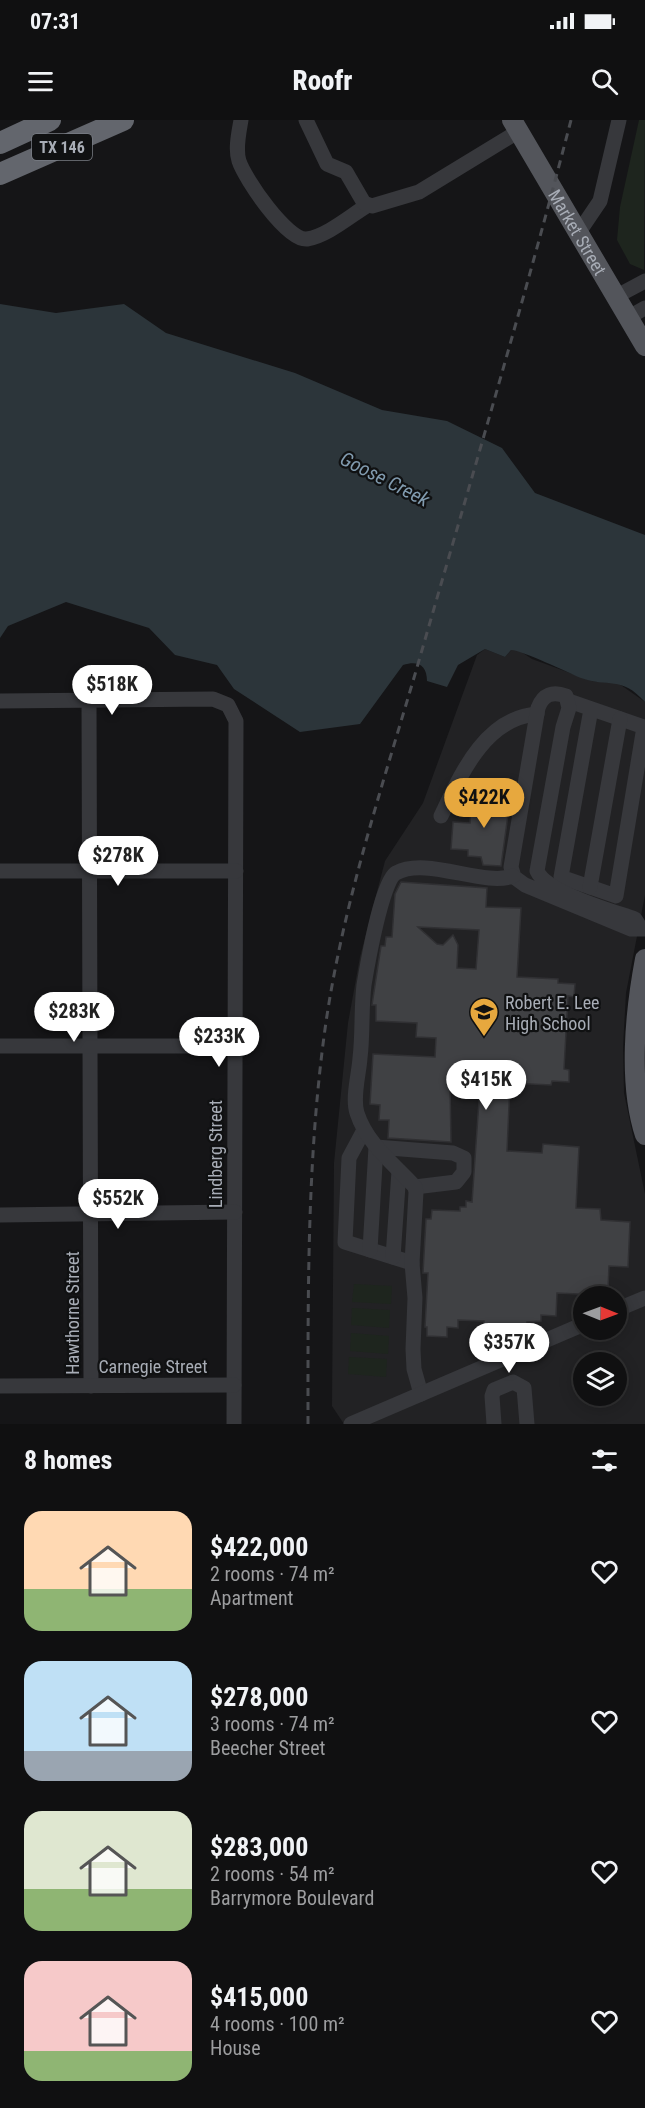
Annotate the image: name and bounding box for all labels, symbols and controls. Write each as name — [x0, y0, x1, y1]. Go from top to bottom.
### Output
text: 07:31 — [30, 9, 81, 34]
icon: menu — [24, 65, 57, 98]
text: Roofr — [293, 65, 352, 97]
icon: search — [588, 65, 621, 98]
road number: TX 146 — [32, 134, 92, 160]
street label: Market Street — [545, 185, 611, 279]
water label: Goose Creek — [336, 446, 435, 512]
pin: $518K — [70, 665, 154, 716]
text: $518K — [86, 672, 138, 696]
pin: $422K — [442, 778, 526, 829]
text: $422K — [458, 785, 510, 809]
pin: $278K — [76, 836, 160, 887]
text: $278K — [92, 843, 144, 867]
pin: $283K — [32, 992, 116, 1043]
place label: Robert E. Lee High School — [505, 992, 600, 1034]
school or university icon: Robert E. Lee High School — [468, 996, 500, 1038]
text: $283K — [48, 999, 100, 1023]
pin: $233K — [177, 1017, 261, 1068]
text: $233K — [193, 1024, 245, 1048]
pin: $415K — [444, 1060, 528, 1111]
text: $415K — [460, 1067, 512, 1091]
street label: Lindberg Street — [205, 1100, 226, 1208]
pin: $552K — [76, 1179, 160, 1230]
text: $552K — [92, 1186, 144, 1210]
street label: Hawthorne Street — [62, 1251, 83, 1375]
north arrow — [573, 1286, 627, 1340]
map controls — [573, 1286, 627, 1406]
pin: $357K — [467, 1323, 551, 1374]
text: $357K — [483, 1330, 535, 1354]
button: layers — [573, 1352, 627, 1406]
street label: Carnegie Street — [98, 1356, 208, 1377]
icon: filters — [588, 1444, 621, 1477]
text: 8 homes — [24, 1445, 112, 1475]
text: $422,000 — [210, 1532, 308, 1562]
icon: home — [72, 1535, 144, 1607]
icon: heart — [588, 1555, 621, 1588]
text: 2 rooms · 74 m² — [210, 1562, 335, 1586]
text: Apartment — [210, 1586, 294, 1610]
text: $278,000 — [210, 1682, 308, 1712]
icon: home — [72, 1685, 144, 1757]
icon: heart — [588, 1705, 621, 1738]
text: 3 rooms · 74 m² — [210, 1712, 335, 1736]
text: Beecher Street — [210, 1736, 326, 1760]
text: $283,000 — [210, 1832, 308, 1862]
icon: home — [72, 1835, 144, 1907]
icon: heart — [588, 1855, 621, 1888]
text: 2 rooms · 54 m² — [210, 1862, 335, 1886]
text: Barrymore Boulevard — [210, 1886, 374, 1910]
text: $415,000 — [210, 1982, 308, 2012]
icon: home — [72, 1985, 144, 2057]
icon: heart — [588, 2005, 621, 2038]
text: 4 rooms · 100 m² — [210, 2012, 345, 2036]
text: House — [210, 2036, 261, 2060]

